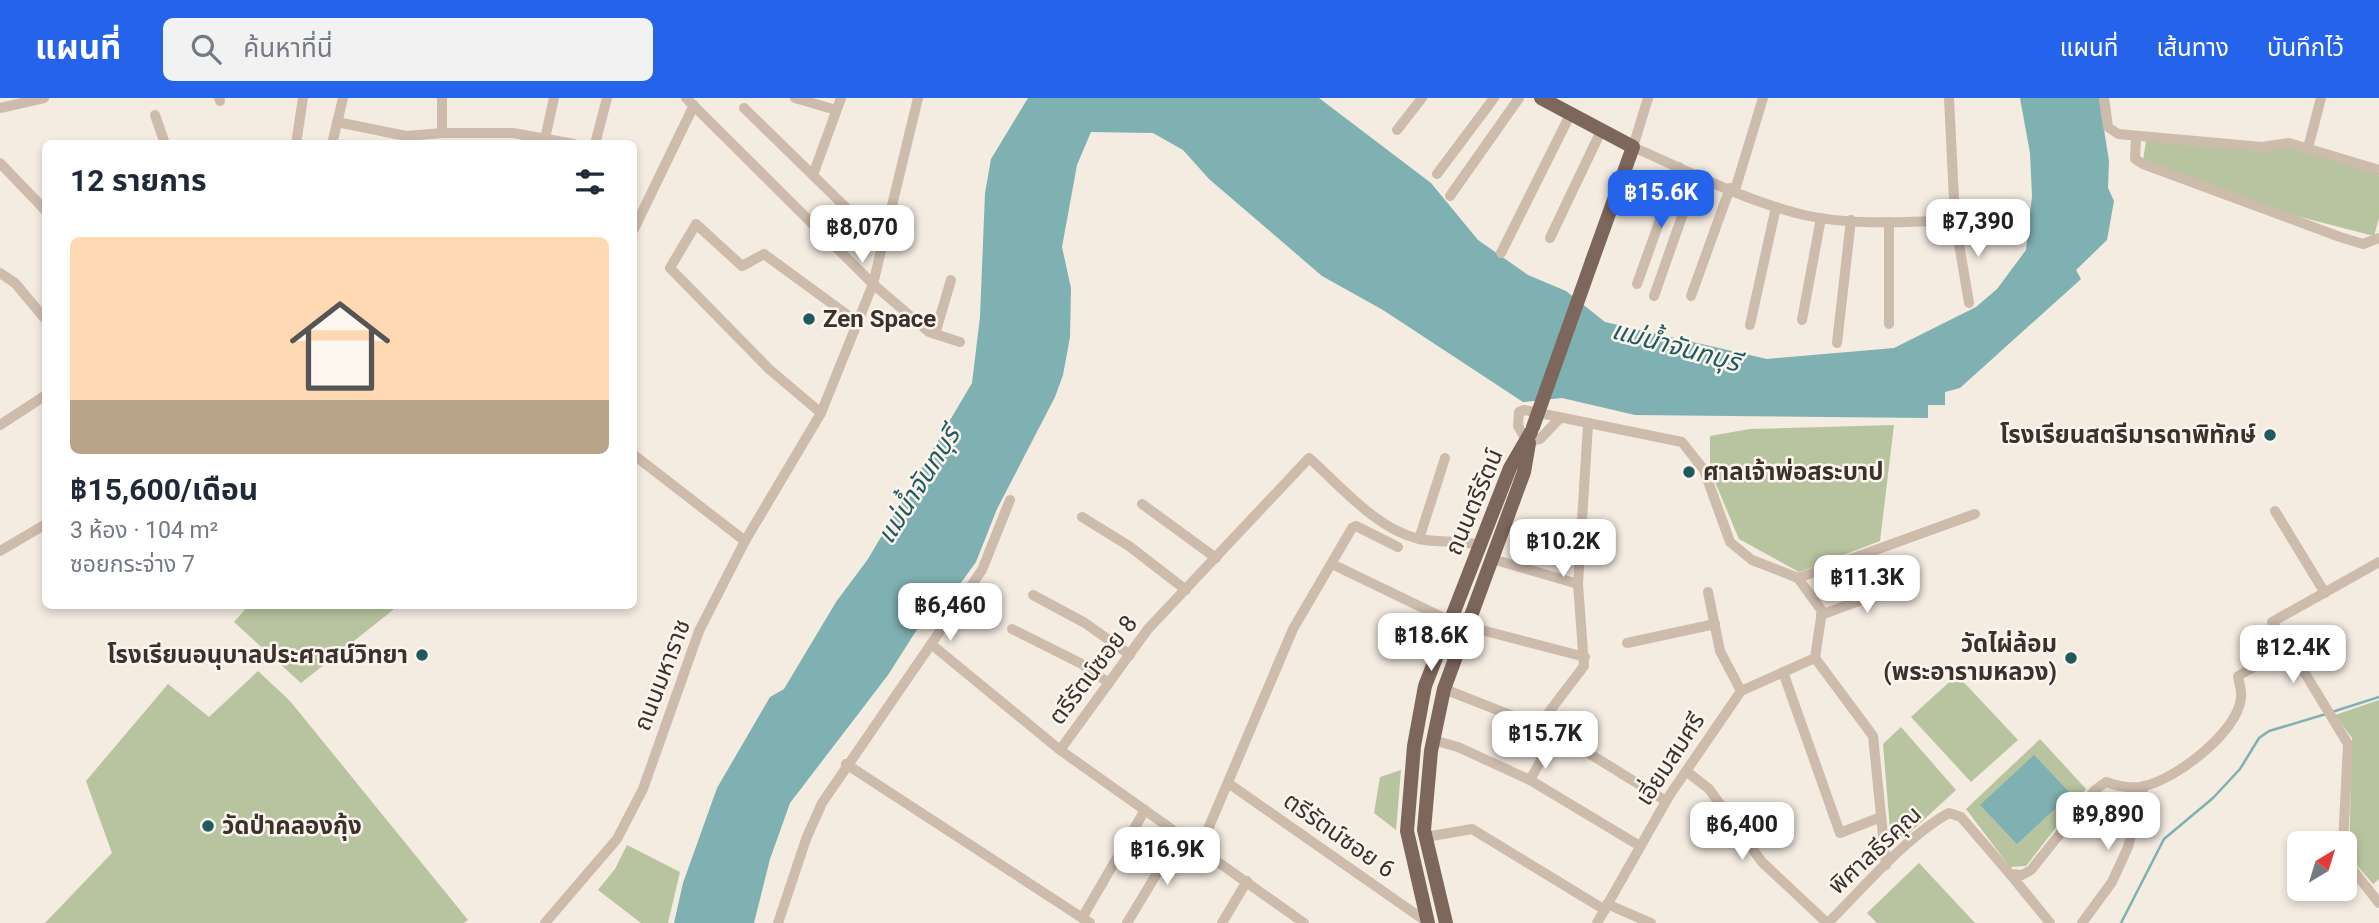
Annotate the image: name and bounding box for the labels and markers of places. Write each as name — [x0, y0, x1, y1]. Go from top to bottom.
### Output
pin: ฿15.6K — [1604, 170, 1718, 230]
pin: ฿7,390 — [1921, 200, 2035, 259]
pin: ฿8,070 — [805, 206, 919, 265]
place label: Zen Space — [823, 305, 936, 333]
marker: Zen Space — [801, 311, 817, 327]
place label: โรงเรียนสตรีมารดาพิทักษ์ — [2000, 421, 2256, 449]
marker: โรงเรียนสตรีมารดาพิทักษ์ — [2262, 427, 2278, 443]
place label: ศาลเจ้าพ่อสระบาป — [1703, 458, 1884, 486]
marker: ศาลเจ้าพ่อสระบาป — [1681, 464, 1697, 480]
pin: ฿10.2K — [1506, 519, 1620, 579]
pin: ฿11.3K — [1810, 556, 1924, 615]
pin: ฿6,460 — [893, 584, 1007, 643]
pin: ฿18.6K — [1374, 614, 1488, 673]
pin: ฿12.4K — [2236, 626, 2350, 685]
place label: วัดไผ่ล้อม (พระอารามหลวง) — [1883, 630, 2057, 686]
place label: โรงเรียนอนุบาลประศาสน์วิทยา — [107, 641, 408, 670]
marker: โรงเรียนอนุบาลประศาสน์วิทยา — [414, 647, 430, 663]
marker: วัดไผ่ล้อม (พระอารามหลวง) — [2063, 650, 2079, 666]
pin: ฿15.7K — [1488, 712, 1602, 771]
pin: ฿9,890 — [2051, 792, 2165, 852]
pin: ฿6,400 — [1685, 802, 1799, 862]
place label: วัดป่าคลองกุ้ง — [222, 812, 362, 841]
marker: วัดป่าคลองกุ้ง — [200, 818, 216, 834]
pin: ฿16.9K — [1110, 828, 1224, 887]

